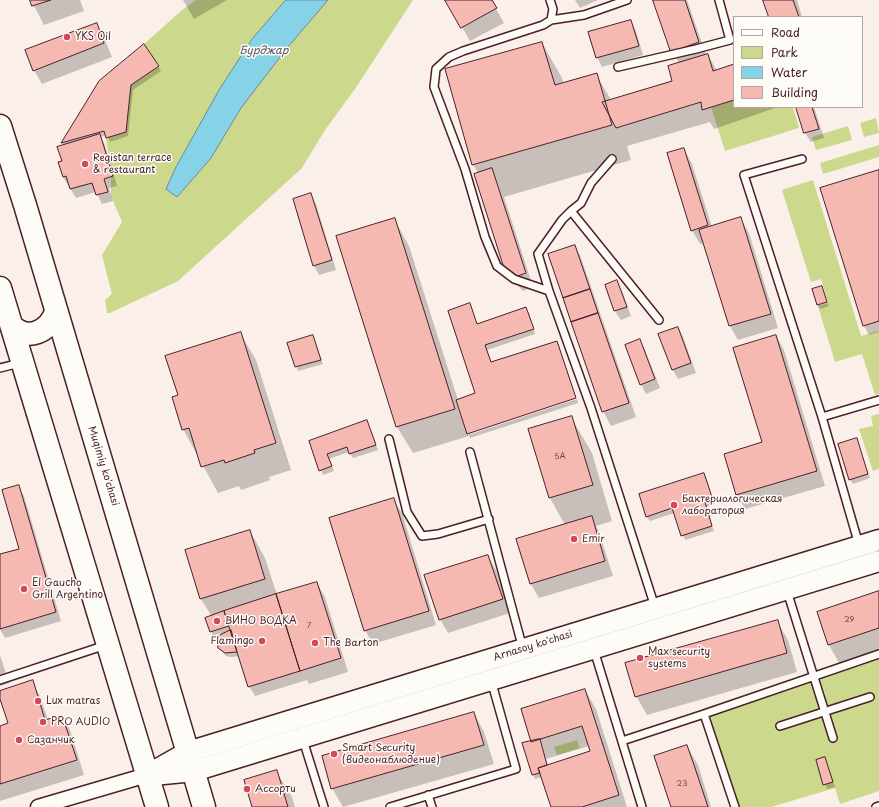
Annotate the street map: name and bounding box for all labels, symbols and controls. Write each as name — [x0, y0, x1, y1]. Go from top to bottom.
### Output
legend — [733, 16, 863, 108]
text: Road — [771, 23, 800, 41]
place label: YKS Oil — [75, 31, 111, 43]
marker: YKS Oil — [62, 32, 72, 42]
text: Park — [771, 43, 798, 61]
water label: Бурджар — [240, 44, 288, 58]
text: Water — [771, 63, 807, 81]
text: Building — [771, 83, 818, 101]
place label: Registan terrace & restaurant — [93, 152, 171, 176]
marker: Registan terrace & restaurant — [80, 159, 90, 169]
street label: Muqimiy ko'chasi — [85, 425, 121, 507]
house number: 5А — [554, 452, 566, 462]
place label: Бактериологическая лаборатория — [682, 493, 782, 516]
marker: Бактериологическая лаборатория — [669, 500, 679, 510]
place label: Emir — [582, 533, 605, 545]
marker: Emir — [569, 534, 579, 544]
place label: El Gaucho Grill Argentino — [32, 577, 103, 600]
marker: El Gaucho Grill Argentino — [19, 584, 29, 594]
place label: ВИНО ВОДКА — [225, 615, 297, 627]
house number: 29 — [844, 615, 854, 625]
marker: ВИНО ВОДКА — [212, 616, 222, 626]
house number: 7 — [307, 621, 311, 631]
street label: Arnasoy ko'chasi — [492, 628, 574, 664]
place label: Flamingo — [211, 635, 254, 647]
marker: Flamingo — [257, 636, 267, 646]
place label: The Barton — [323, 637, 378, 649]
marker: The Barton — [310, 638, 320, 648]
place label: Max security systems — [648, 646, 710, 670]
marker: Max security systems — [635, 653, 645, 663]
place label: Lux matras — [46, 695, 100, 707]
marker: Lux matras — [33, 696, 43, 706]
place label: PRO AUDIO — [51, 716, 110, 728]
marker: PRO AUDIO — [38, 717, 48, 727]
place label: Сазанчик — [27, 734, 75, 746]
marker: Сазанчик — [14, 735, 24, 745]
place label: Smart Security (видеонаблюдение) — [342, 742, 440, 766]
marker: Smart Security (видеонаблюдение) — [329, 749, 339, 759]
house number: 23 — [677, 779, 687, 789]
place label: Ассорти — [255, 783, 296, 795]
marker: Ассорти — [242, 784, 252, 794]

